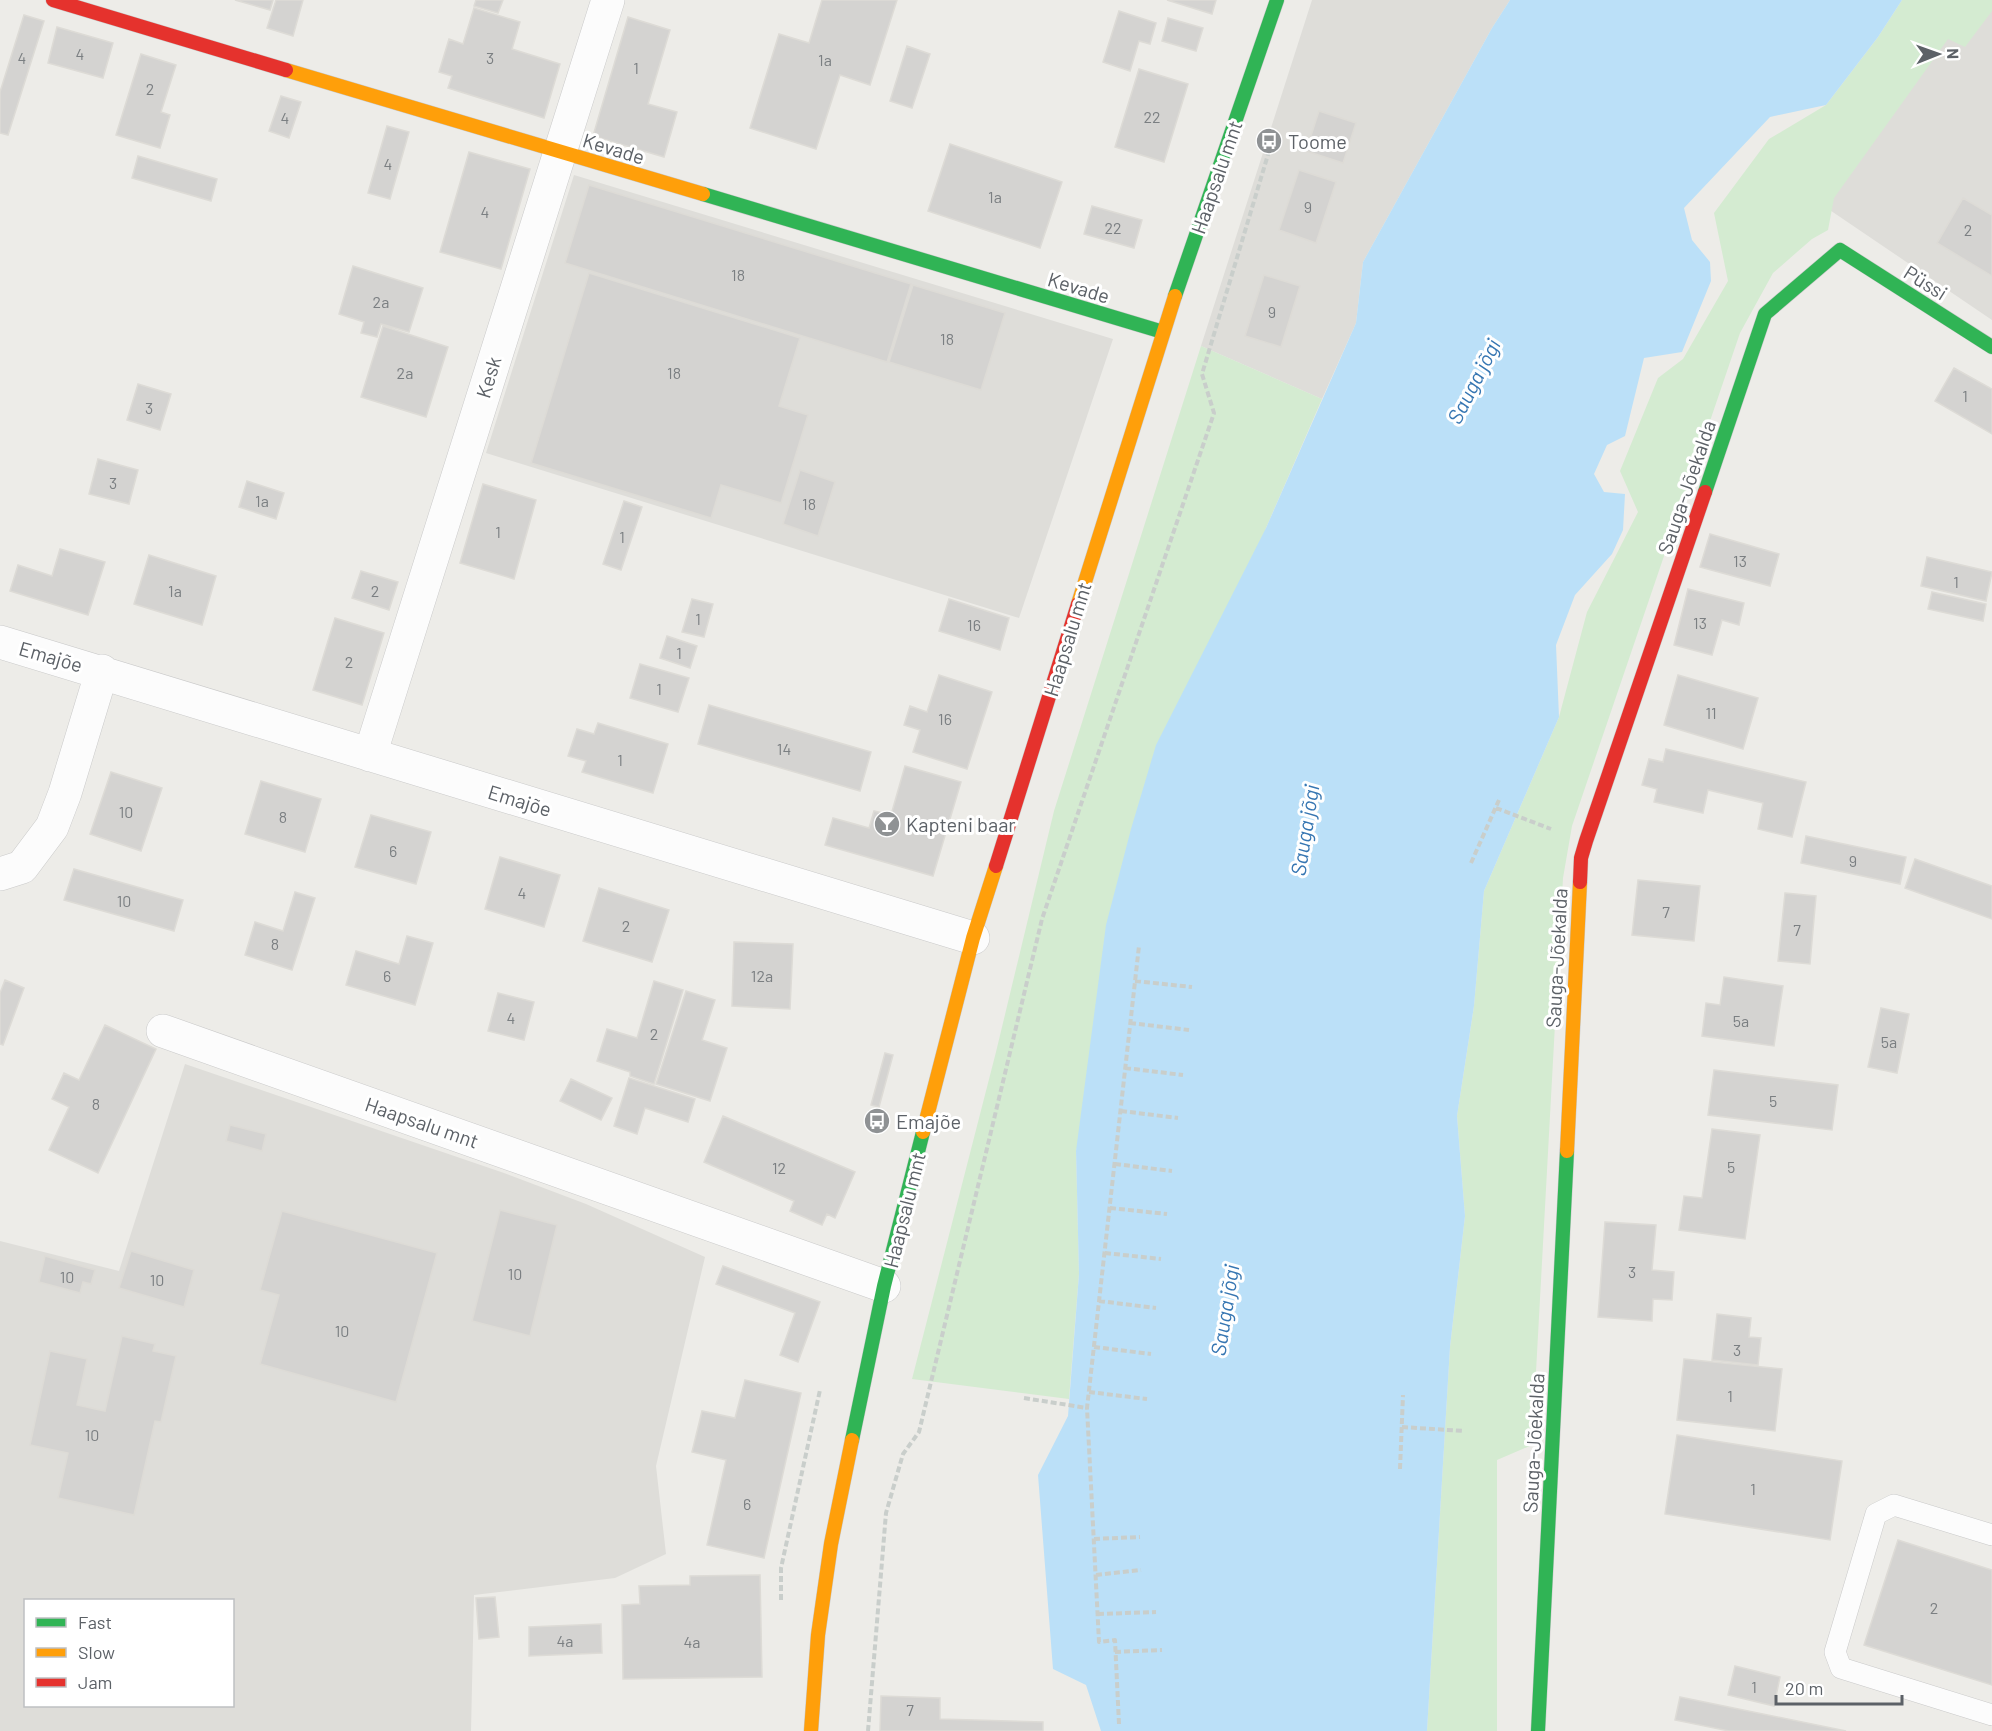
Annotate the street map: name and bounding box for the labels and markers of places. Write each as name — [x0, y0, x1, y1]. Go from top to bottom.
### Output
bus stop icon: Toome — [1254, 126, 1284, 156]
place label: Toome — [1288, 129, 1347, 153]
bar icon: Kapteni baar — [872, 809, 902, 839]
place label: Kapteni baar — [906, 812, 1016, 836]
bus stop icon: Emajõe — [862, 1106, 892, 1136]
place label: Emajõe — [896, 1109, 961, 1133]

